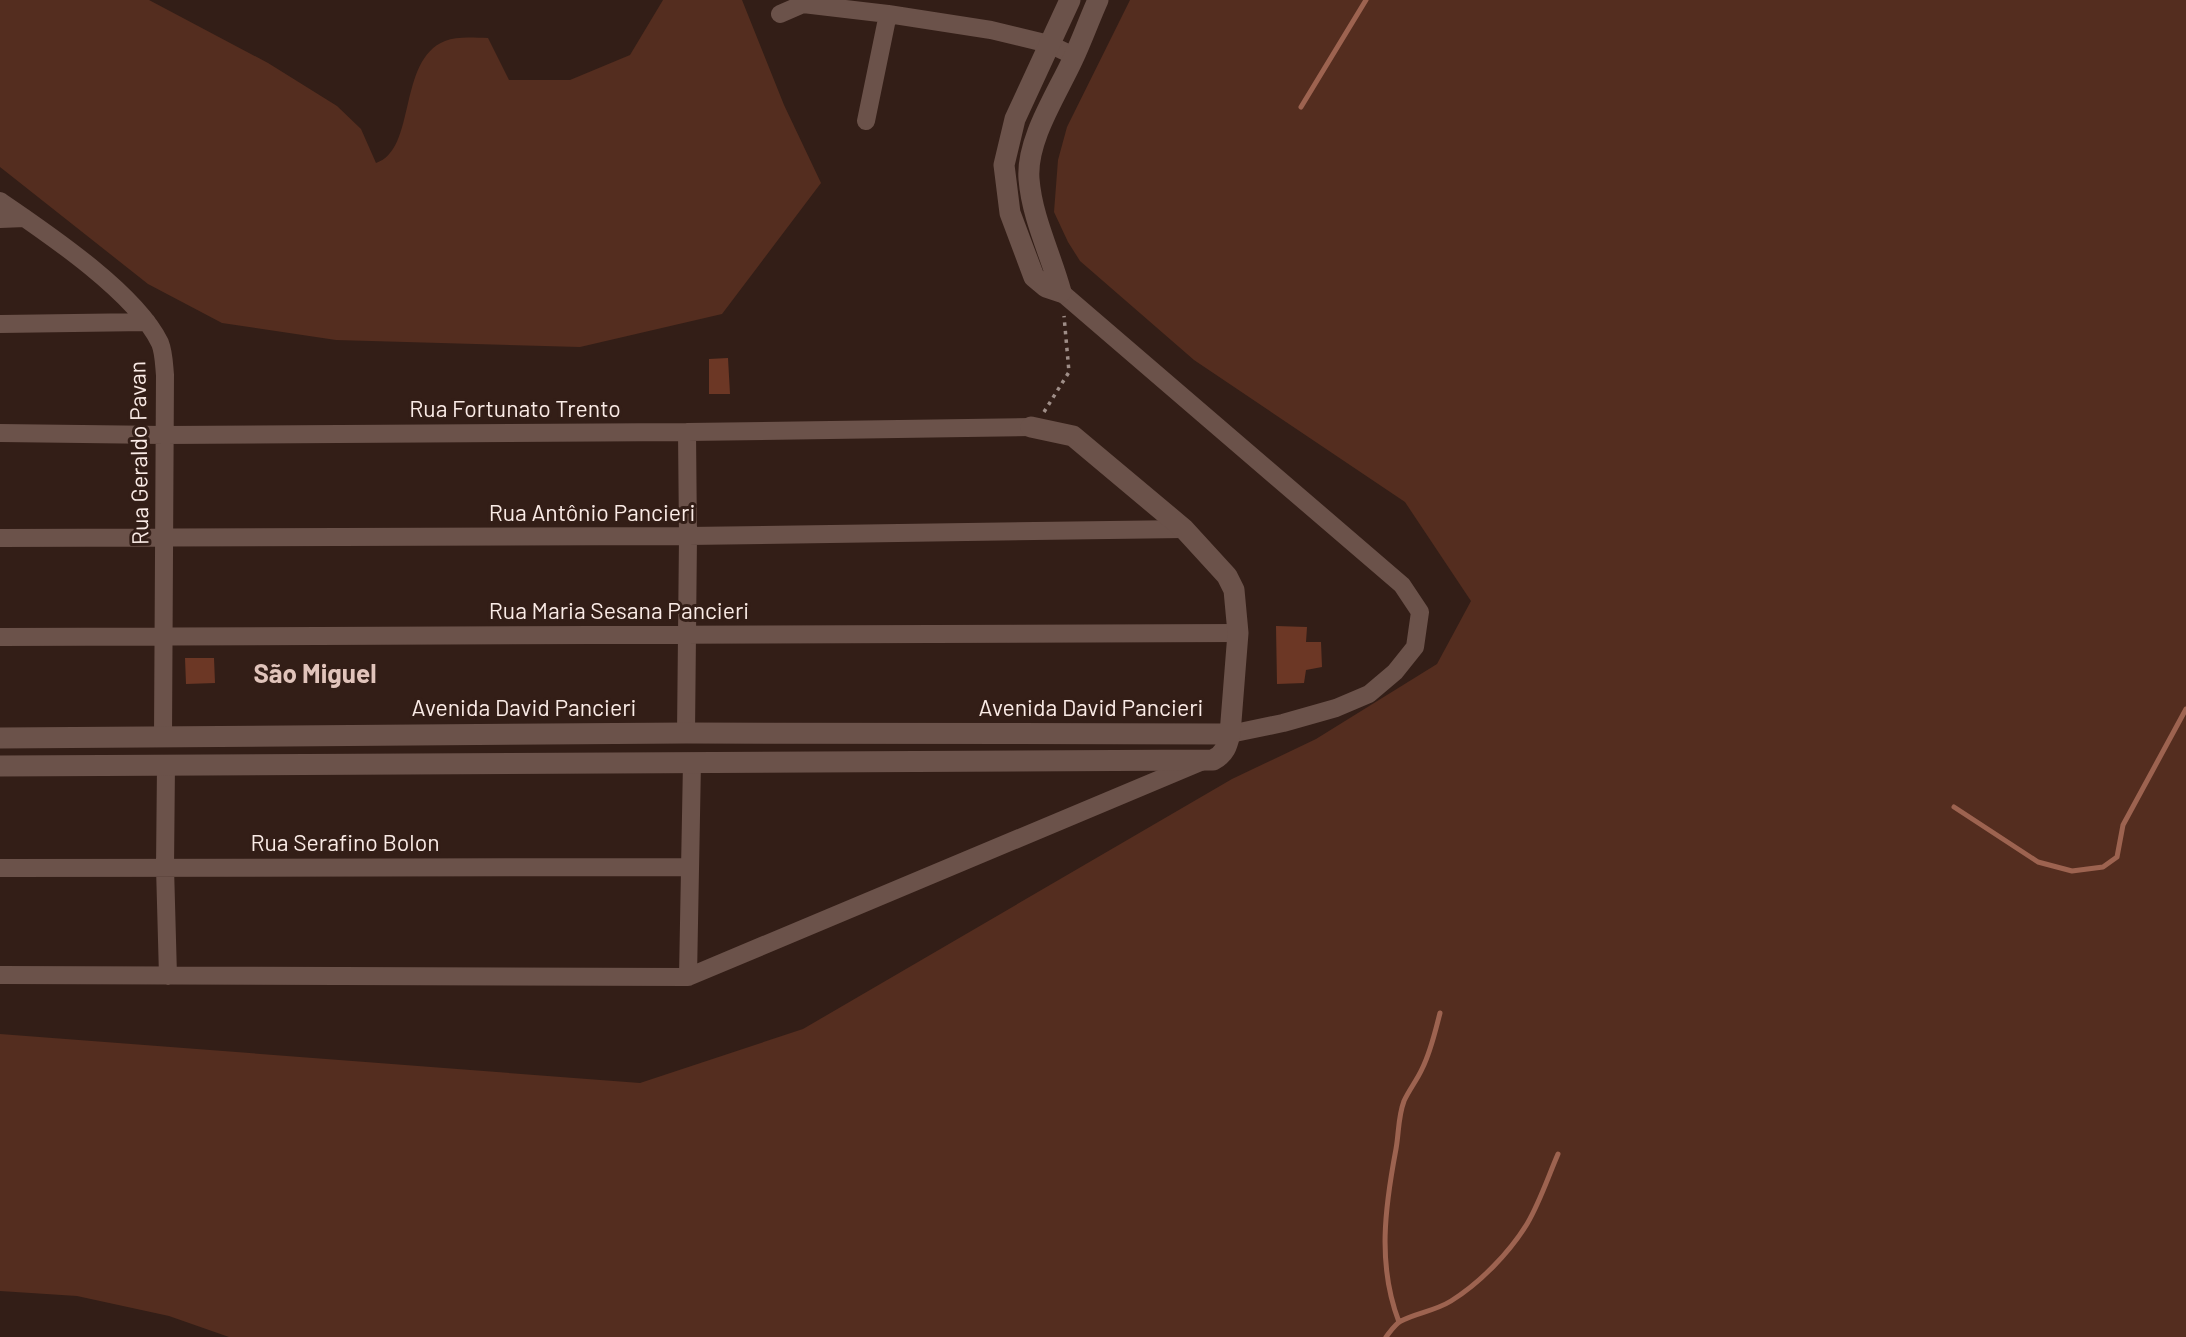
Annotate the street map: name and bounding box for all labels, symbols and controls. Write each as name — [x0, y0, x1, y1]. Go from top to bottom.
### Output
street label: Rua Geraldo Pavan — [122, 361, 154, 545]
street label: Rua Fortunato Trento — [409, 394, 621, 422]
street label: Rua Antônio Pancieri — [489, 498, 695, 526]
street label: Rua Maria Sesana Pancieri — [489, 596, 749, 624]
district label: São Miguel — [253, 657, 377, 688]
street label: Avenida David Pancieri — [412, 693, 636, 721]
street label: Avenida David Pancieri — [979, 693, 1203, 721]
street label: Rua Serafino Bolon — [250, 828, 440, 856]

